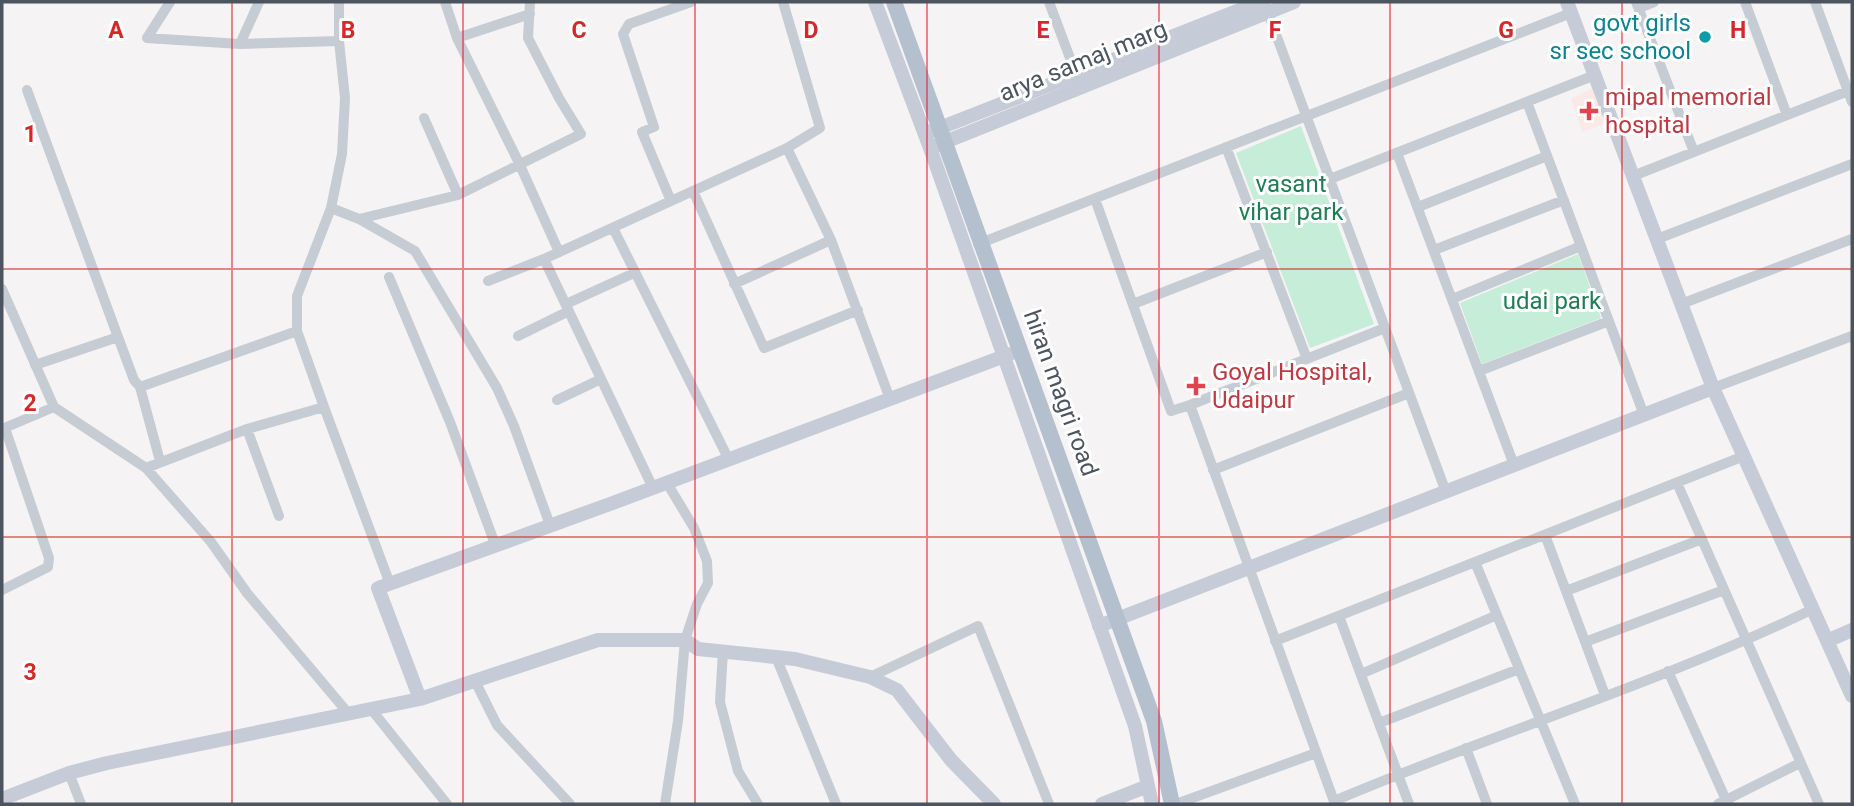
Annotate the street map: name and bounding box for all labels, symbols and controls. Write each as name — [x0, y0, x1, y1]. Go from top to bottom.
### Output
place label: govt girls sr sec school — [1550, 9, 1691, 65]
street label: arya samaj marg — [995, 15, 1171, 107]
text: A — [108, 17, 124, 44]
text: B — [341, 17, 355, 44]
text: C — [571, 17, 587, 44]
text: D — [804, 17, 818, 44]
text: E — [1037, 17, 1050, 44]
text: F — [1269, 17, 1282, 44]
text: G — [1498, 17, 1514, 44]
text: H — [1730, 17, 1746, 44]
marker: govt girls sr sec school — [1697, 29, 1713, 45]
place label: mipal memorial hospital — [1605, 83, 1772, 139]
marker: mipal memorial hospital — [1579, 101, 1599, 121]
text: 1 — [23, 121, 37, 148]
park label: vasant vihar park — [1239, 170, 1344, 226]
park label: udai park — [1503, 287, 1602, 315]
street label: hiran magri road — [1018, 306, 1104, 480]
place label: Goyal Hospital, Udaipur — [1212, 358, 1372, 414]
marker: Goyal Hospital, Udaipur — [1186, 376, 1206, 396]
text: 2 — [23, 390, 37, 417]
text: 3 — [23, 659, 37, 686]

